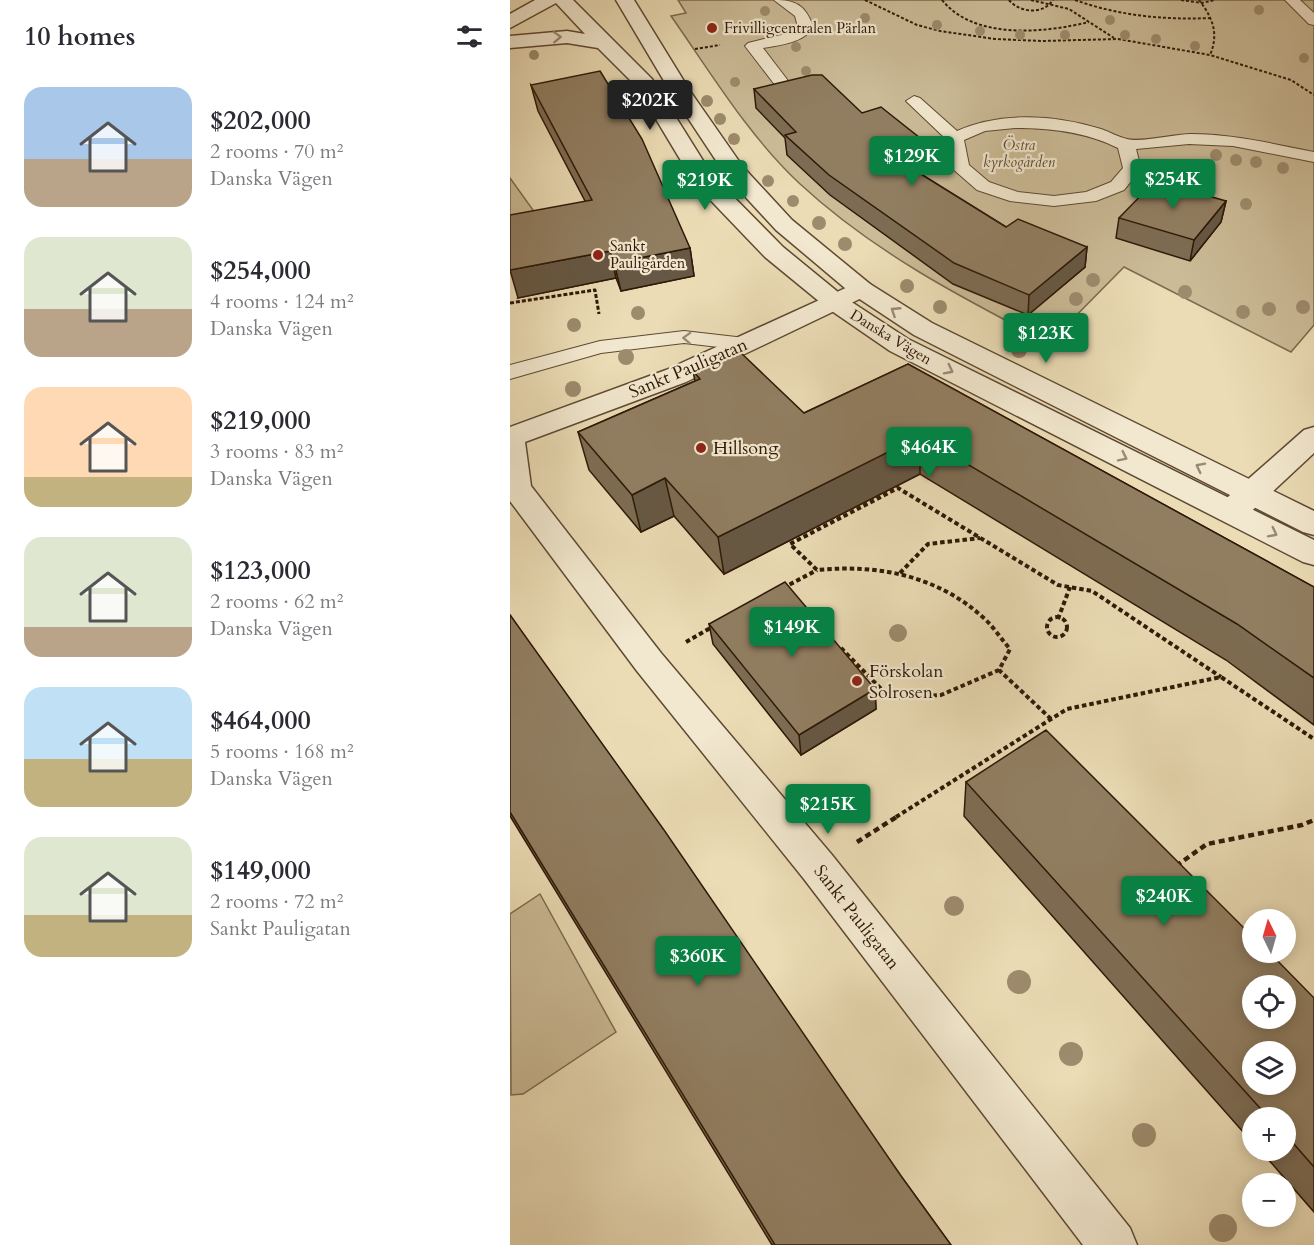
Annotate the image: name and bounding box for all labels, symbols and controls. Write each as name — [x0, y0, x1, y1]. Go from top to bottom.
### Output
place label: Frivilligcentralen Pärlan — [724, 18, 877, 38]
text: 10 homes — [24, 19, 135, 54]
icon: filters — [453, 20, 486, 53]
marker: Frivilligcentralen Pärlan — [705, 21, 719, 35]
one-way arrow — [553, 31, 562, 43]
pin: $202K — [608, 80, 692, 131]
text: $202K — [621, 86, 679, 113]
text: $202,000 — [210, 103, 311, 138]
icon: home — [72, 111, 144, 183]
park label: Östra kyrkogården — [983, 135, 1056, 172]
pin: $129K — [870, 136, 954, 187]
text: 2 rooms · 70 m² — [210, 138, 343, 165]
text: $129K — [883, 142, 941, 169]
pin: $254K — [1131, 159, 1215, 210]
pin: $219K — [663, 160, 747, 211]
text: Danska Vägen — [210, 165, 333, 192]
text: $254K — [1144, 165, 1202, 192]
text: $219K — [676, 166, 734, 193]
place label: Sankt Pauligården — [610, 236, 686, 273]
marker: Sankt Pauligården — [591, 248, 605, 262]
text: $254,000 — [210, 253, 311, 288]
icon: home — [72, 261, 144, 333]
text: 4 rooms · 124 m² — [210, 288, 354, 315]
street label: Danska Vägen — [846, 305, 936, 370]
one-way arrow — [891, 307, 902, 318]
pin: $123K — [1004, 313, 1088, 364]
text: Danska Vägen — [210, 315, 333, 342]
text: $123K — [1017, 319, 1075, 346]
street label: Sankt Pauligatan — [625, 332, 752, 405]
one-way arrow — [683, 332, 692, 344]
one-way arrow — [942, 363, 953, 374]
text: $219,000 — [210, 403, 311, 438]
icon: home — [72, 411, 144, 483]
pin: $464K — [887, 427, 971, 478]
text: $464K — [900, 433, 958, 460]
place label: Hillsong — [713, 436, 779, 461]
text: 3 rooms · 83 m² — [210, 438, 343, 465]
marker: Hillsong — [694, 441, 708, 455]
one-way arrow — [1117, 450, 1128, 462]
one-way arrow — [1195, 462, 1206, 474]
text: Danska Vägen — [210, 465, 333, 492]
one-way arrow — [1267, 525, 1278, 537]
text: $123,000 — [210, 553, 311, 588]
icon: home — [72, 561, 144, 633]
text: 2 rooms · 62 m² — [210, 588, 343, 615]
pin: $149K — [750, 607, 834, 658]
text: $149K — [763, 613, 821, 640]
text: Danska Vägen — [210, 615, 333, 642]
place label: Förskolan Solrosen — [869, 659, 944, 705]
marker: Förskolan Solrosen — [850, 674, 864, 688]
text: $464,000 — [210, 703, 311, 738]
icon: home — [72, 711, 144, 783]
text: 5 rooms · 168 m² — [210, 738, 354, 765]
text: Danska Vägen — [210, 765, 333, 792]
pin: $215K — [786, 784, 870, 835]
text: $215K — [799, 790, 857, 817]
text: $149,000 — [210, 853, 311, 888]
street label: Sankt Pauligatan — [808, 860, 906, 976]
icon: home — [72, 861, 144, 933]
pin: $240K — [1122, 876, 1206, 927]
text: $240K — [1135, 882, 1193, 909]
text: 2 rooms · 72 m² — [210, 888, 343, 915]
north arrow — [1242, 909, 1296, 963]
map controls — [1242, 909, 1296, 1227]
text: Sankt Pauligatan — [210, 915, 351, 942]
pin: $360K — [656, 936, 740, 987]
text: $360K — [669, 942, 727, 969]
button: locate — [1242, 975, 1296, 1029]
button: layers — [1242, 1041, 1296, 1095]
button: + — [1242, 1107, 1296, 1161]
button: − — [1242, 1173, 1296, 1227]

